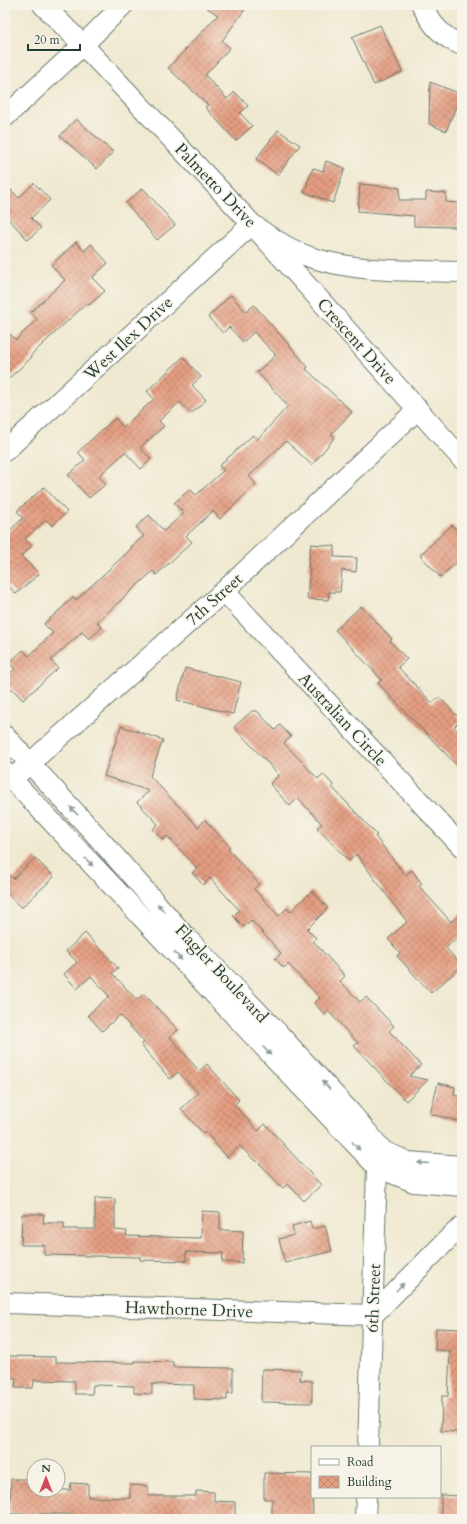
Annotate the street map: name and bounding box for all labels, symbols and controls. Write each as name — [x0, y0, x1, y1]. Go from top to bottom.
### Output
scale bar — [28, 26, 80, 52]
text: 20 m — [34, 32, 61, 48]
street label: Palmetto Drive — [169, 138, 262, 233]
street label: West Ilex Drive — [78, 291, 178, 386]
street label: Crescent Drive — [312, 293, 402, 389]
street label: 7th Street — [181, 567, 248, 631]
street label: Australian Circle — [293, 667, 392, 771]
one-way arrow — [69, 806, 79, 816]
one-way arrow — [84, 857, 93, 866]
one-way arrow — [156, 903, 165, 913]
street label: Flagler Boulevard — [170, 919, 273, 1028]
one-way arrow — [174, 951, 183, 961]
one-way arrow — [263, 1046, 272, 1056]
one-way arrow — [321, 1080, 330, 1090]
one-way arrow — [352, 1140, 361, 1151]
one-way arrow — [417, 1160, 429, 1167]
street label: 6th Street — [361, 1263, 386, 1333]
one-way arrow — [395, 1282, 405, 1292]
street label: Hawthorne Drive — [124, 1296, 254, 1323]
legend — [311, 1446, 441, 1498]
text: Road — [347, 1454, 374, 1470]
north arrow — [26, 1458, 66, 1498]
text: N — [41, 1461, 51, 1476]
text: Building — [347, 1474, 392, 1490]

